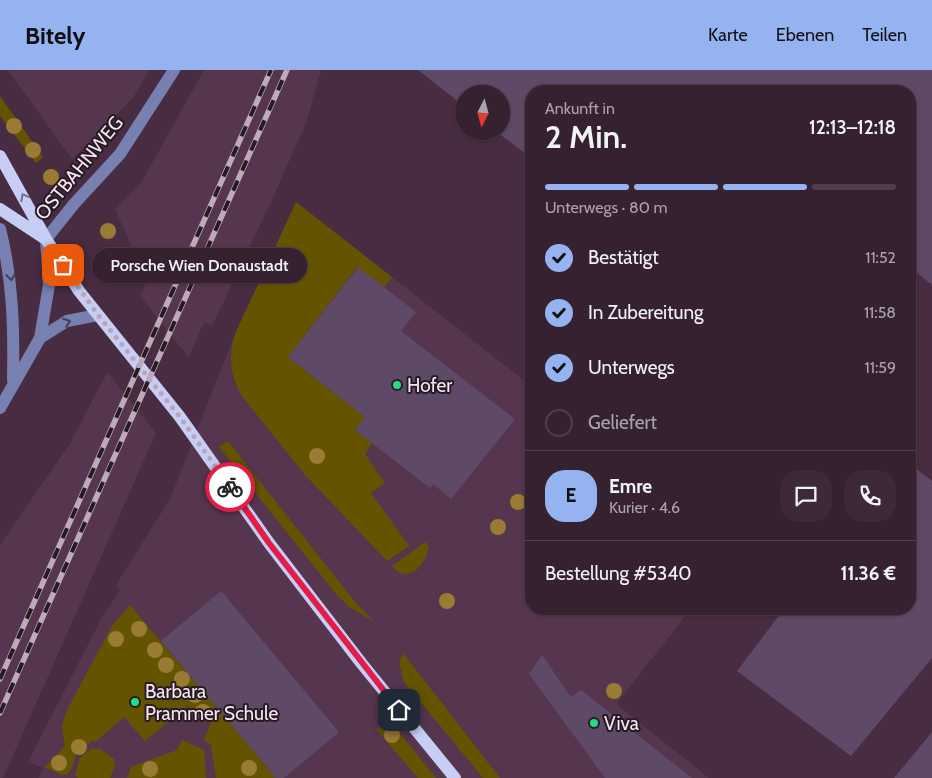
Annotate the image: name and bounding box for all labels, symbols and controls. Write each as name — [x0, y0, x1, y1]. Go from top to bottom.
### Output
text: Bitely — [25, 21, 85, 50]
text: Karte — [708, 24, 748, 46]
text: Ebenen — [776, 24, 834, 46]
text: Teilen — [862, 24, 907, 46]
north arrow — [455, 85, 510, 140]
map controls — [455, 85, 510, 140]
text: Ankunft in — [545, 99, 615, 118]
street label: OSTBAHNWEG — [30, 112, 128, 224]
text: 12:13–12:18 — [809, 116, 896, 139]
text: 2 Min. — [545, 117, 627, 156]
one-way arrow — [20, 193, 30, 202]
text: Unterwegs · 80 m — [545, 198, 668, 217]
pin — [42, 244, 84, 286]
icon: check — [545, 244, 573, 272]
text: Bestätigt — [588, 246, 659, 269]
callout: Porsche Wien Donaustadt — [93, 248, 308, 282]
text: 11:52 — [865, 248, 896, 267]
icon: bag — [49, 251, 77, 279]
text: Porsche Wien Donaustadt — [111, 256, 288, 275]
one-way arrow — [5, 272, 15, 281]
icon: check — [545, 299, 573, 327]
text: In Zubereitung — [588, 301, 704, 324]
text: 11:58 — [864, 303, 896, 322]
one-way arrow — [62, 318, 71, 328]
icon: check — [545, 354, 573, 382]
text: Unterwegs — [588, 356, 675, 379]
text: 11:59 — [864, 358, 896, 377]
place label: Hofer — [407, 374, 452, 397]
marker: Hofer — [391, 379, 403, 391]
text: Geliefert — [588, 411, 657, 434]
courier — [205, 462, 255, 512]
button: chat — [780, 470, 832, 522]
button: phone — [844, 470, 896, 522]
icon: bike — [216, 473, 244, 501]
text: Emre — [609, 475, 652, 498]
text: E — [566, 484, 576, 507]
text: Kurier · 4.6 — [609, 498, 680, 517]
text: Bestellung #5340 — [545, 562, 691, 585]
text: 11.36 € — [840, 562, 896, 585]
place label: Barbara Prammer Schule — [145, 680, 278, 725]
pin — [378, 689, 420, 731]
marker: Barbara Prammer Schule — [129, 696, 141, 708]
icon: home — [385, 696, 413, 724]
place label: Viva — [604, 712, 639, 735]
marker: Viva — [588, 717, 600, 729]

